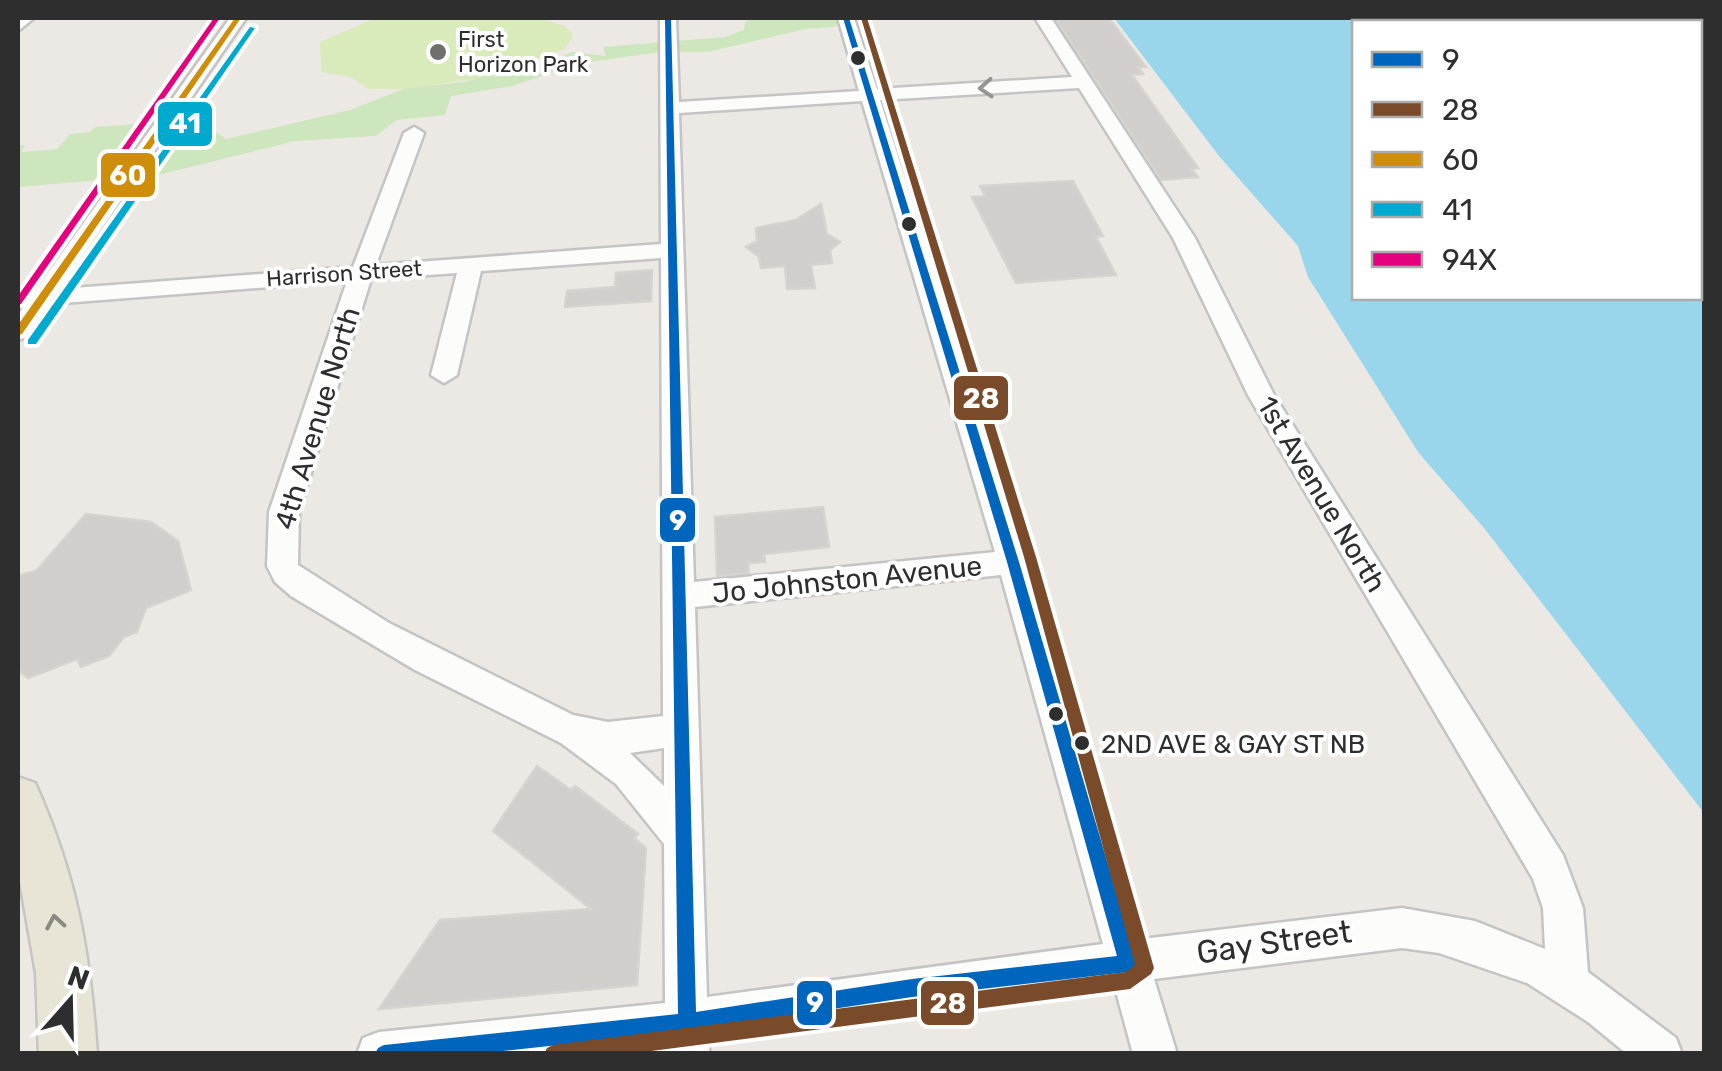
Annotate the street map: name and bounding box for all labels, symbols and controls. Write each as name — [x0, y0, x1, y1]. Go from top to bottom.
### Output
legend — [1352, 20, 1702, 300]
place label: First Horizon Park — [458, 26, 589, 78]
marker: First Horizon Park — [427, 41, 449, 63]
text: 9 — [1442, 42, 1460, 78]
unlabelled marker — [848, 48, 868, 68]
one-way arrow — [978, 77, 994, 99]
text: 28 — [1442, 92, 1479, 128]
line badge: 41 — [156, 100, 214, 148]
text: 41 — [169, 107, 201, 140]
text: 60 — [1442, 142, 1479, 178]
line badge: 60 — [99, 151, 157, 199]
text: 60 — [109, 159, 147, 192]
text: 41 — [1442, 192, 1473, 228]
unlabelled marker — [899, 214, 919, 234]
text: 94X — [1442, 242, 1497, 278]
street label: Harrison Street — [265, 255, 423, 292]
street label: 4th Avenue North — [268, 303, 367, 533]
line badge: 28 — [952, 374, 1010, 422]
text: 28 — [962, 382, 1000, 415]
street label: 1st Avenue North — [1250, 390, 1393, 598]
line badge: 9 — [658, 496, 697, 544]
text: 9 — [669, 504, 687, 537]
street label: Jo Johnston Avenue — [711, 549, 984, 610]
unlabelled marker — [1046, 704, 1066, 724]
place label: 2ND AVE & GAY ST NB — [1101, 729, 1365, 760]
marker: 2ND AVE & GAY ST NB — [1072, 733, 1092, 753]
street label: Gay Street — [1194, 912, 1354, 972]
one-way arrow — [45, 914, 66, 930]
north arrow — [20, 951, 120, 1051]
text: N — [63, 959, 93, 997]
line badge: 9 — [795, 979, 834, 1027]
line badge: 28 — [919, 979, 976, 1027]
text: 9 — [806, 986, 824, 1019]
text: 28 — [929, 987, 967, 1020]

